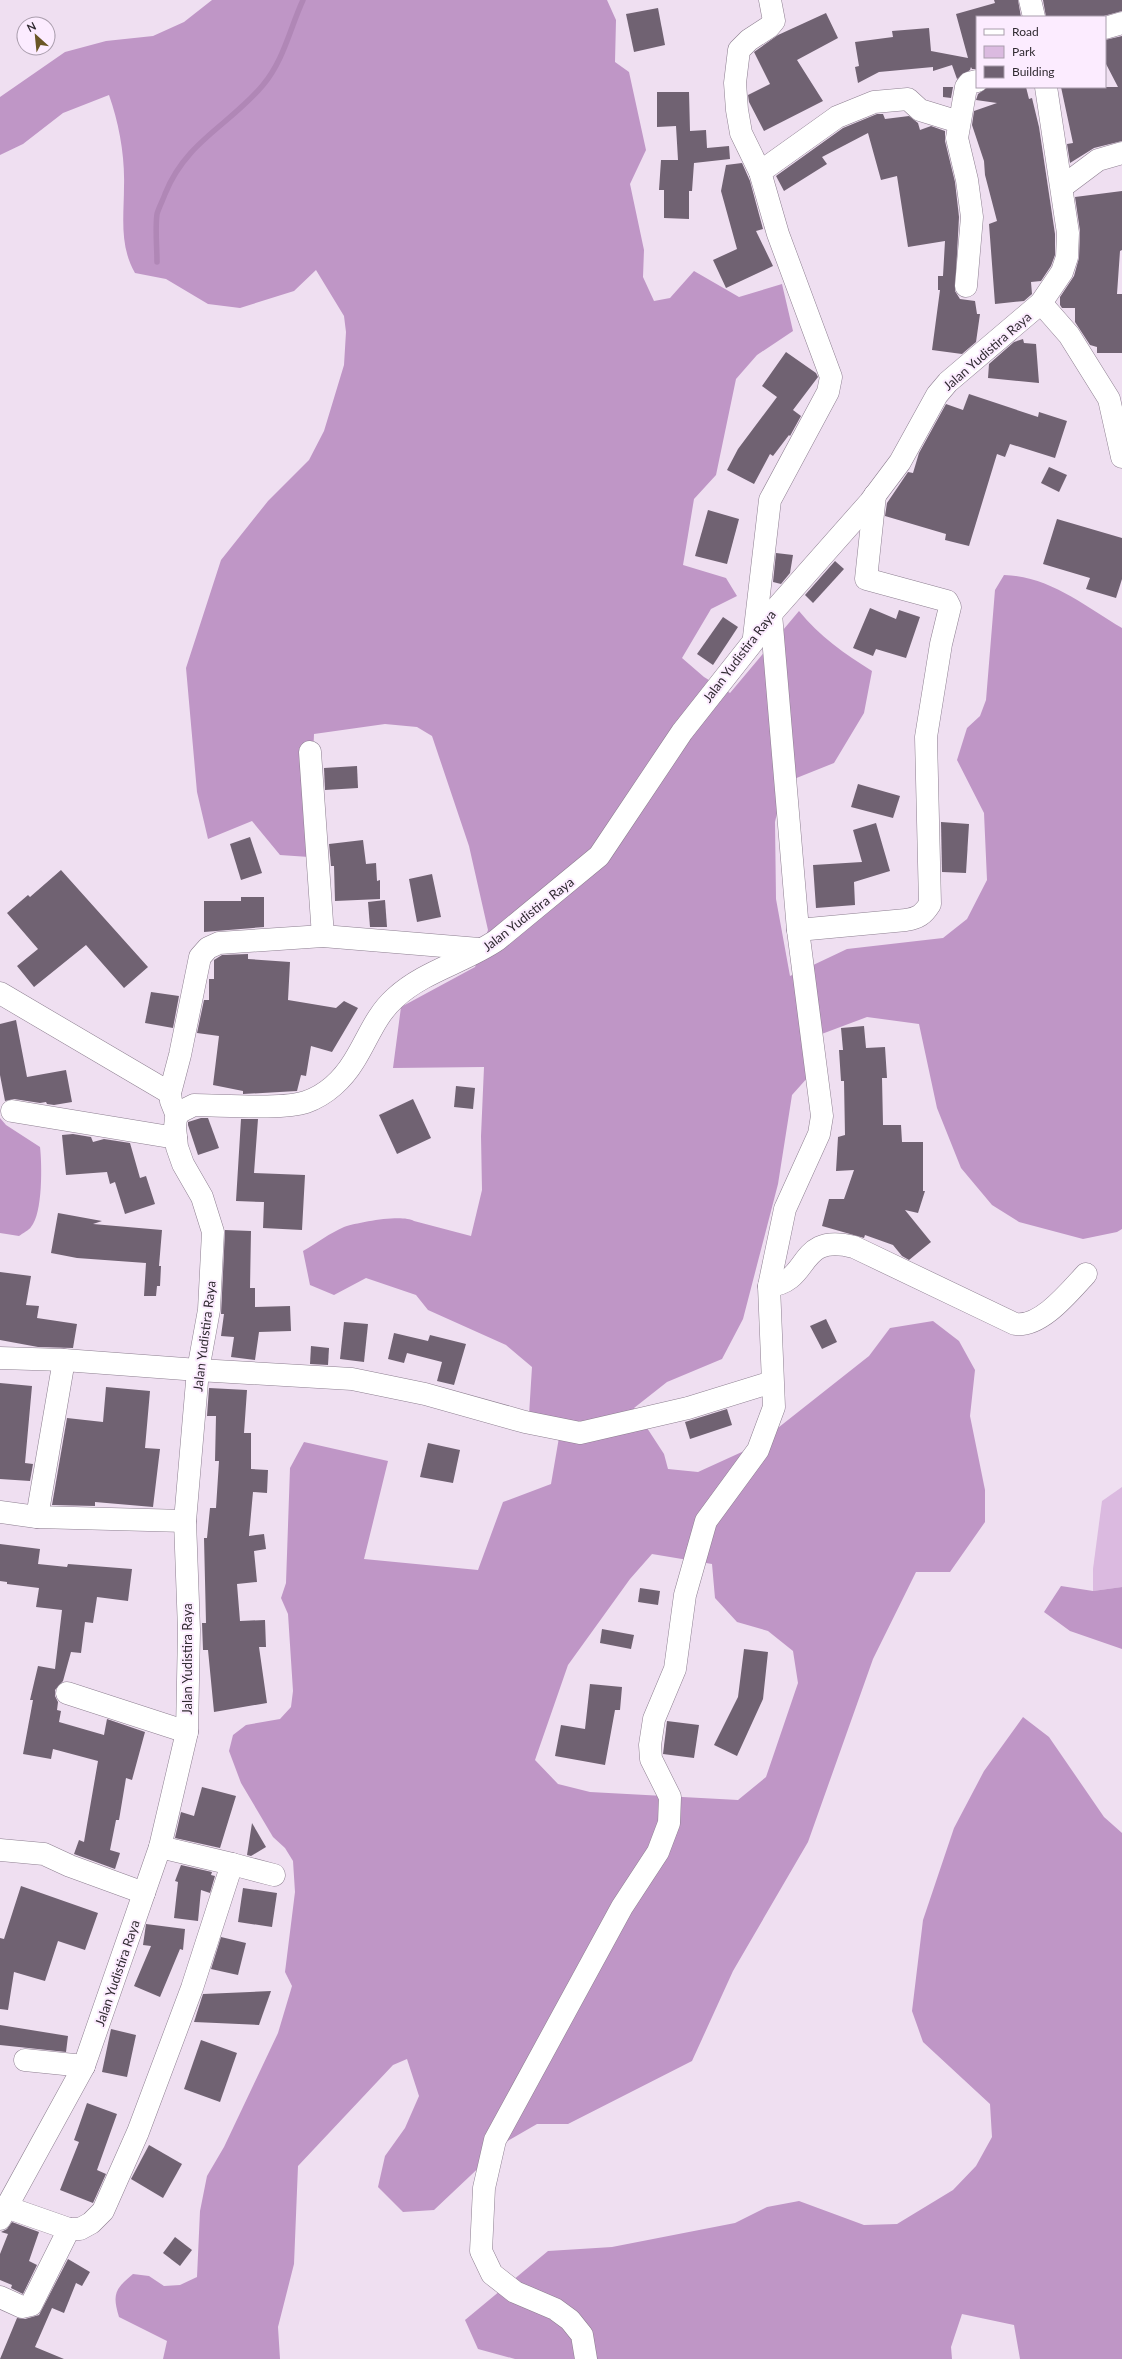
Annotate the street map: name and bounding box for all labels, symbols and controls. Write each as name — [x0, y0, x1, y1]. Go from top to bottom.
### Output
north arrow — [16, 16, 56, 56]
legend — [976, 16, 1106, 88]
text: N — [25, 19, 38, 34]
text: Road — [1012, 24, 1039, 39]
text: Park — [1012, 44, 1036, 59]
text: Building — [1012, 64, 1055, 79]
street label: Jalan Yudistira Raya — [940, 308, 1034, 394]
street label: Jalan Yudistira Raya — [699, 607, 779, 705]
street label: Jalan Yudistira Raya — [479, 873, 577, 955]
street label: Jalan Yudistira Raya — [189, 1280, 219, 1392]
street label: Jalan Yudistira Raya — [179, 1603, 195, 1715]
street label: Jalan Yudistira Raya — [91, 1918, 143, 2028]

